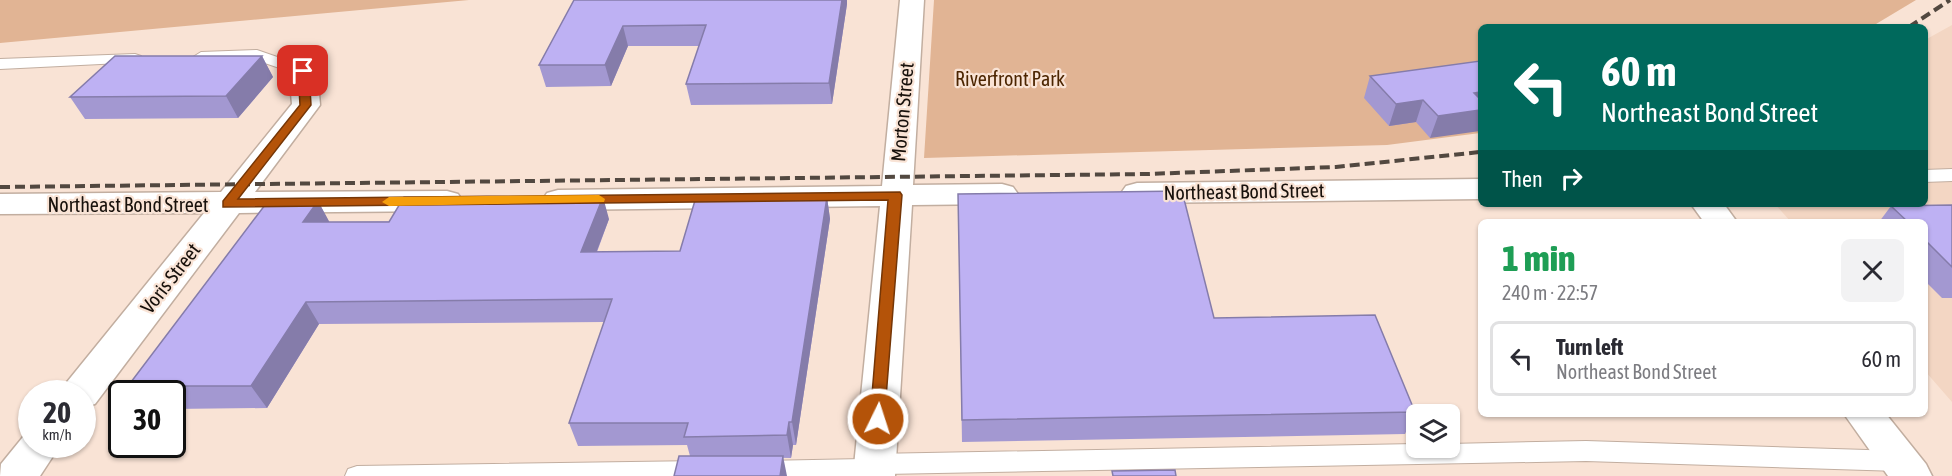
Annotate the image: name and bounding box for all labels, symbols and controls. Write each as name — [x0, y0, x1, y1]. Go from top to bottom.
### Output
pin — [277, 45, 328, 96]
text: 60 m — [1601, 47, 1676, 95]
icon: left — [1502, 48, 1580, 126]
icon: arrive — [286, 54, 319, 87]
street label: Morton Street — [886, 61, 918, 163]
park label: Riverfront Park — [955, 67, 1065, 90]
text: Northeast Bond Street — [1601, 97, 1818, 128]
icon: right — [1555, 162, 1588, 195]
text: Then — [1502, 166, 1543, 192]
street label: Northeast Bond Street — [1163, 178, 1325, 204]
street label: Northeast Bond Street — [48, 193, 209, 216]
text: 1 min — [1502, 237, 1576, 279]
street label: Voris Street — [135, 238, 205, 318]
button: close — [1841, 239, 1904, 302]
text: 240 m · 22:57 — [1502, 281, 1598, 304]
text: Turn left — [1556, 334, 1623, 360]
icon: left — [1505, 342, 1538, 375]
text: 60 m — [1861, 346, 1901, 372]
text: Northeast Bond Street — [1556, 360, 1717, 383]
speed limit sign: 30 — [108, 380, 186, 458]
position arrow — [846, 387, 910, 451]
text: 20 — [43, 395, 71, 429]
map controls — [1406, 404, 1460, 458]
button: layers — [1406, 404, 1460, 458]
text: km/h — [42, 426, 72, 443]

